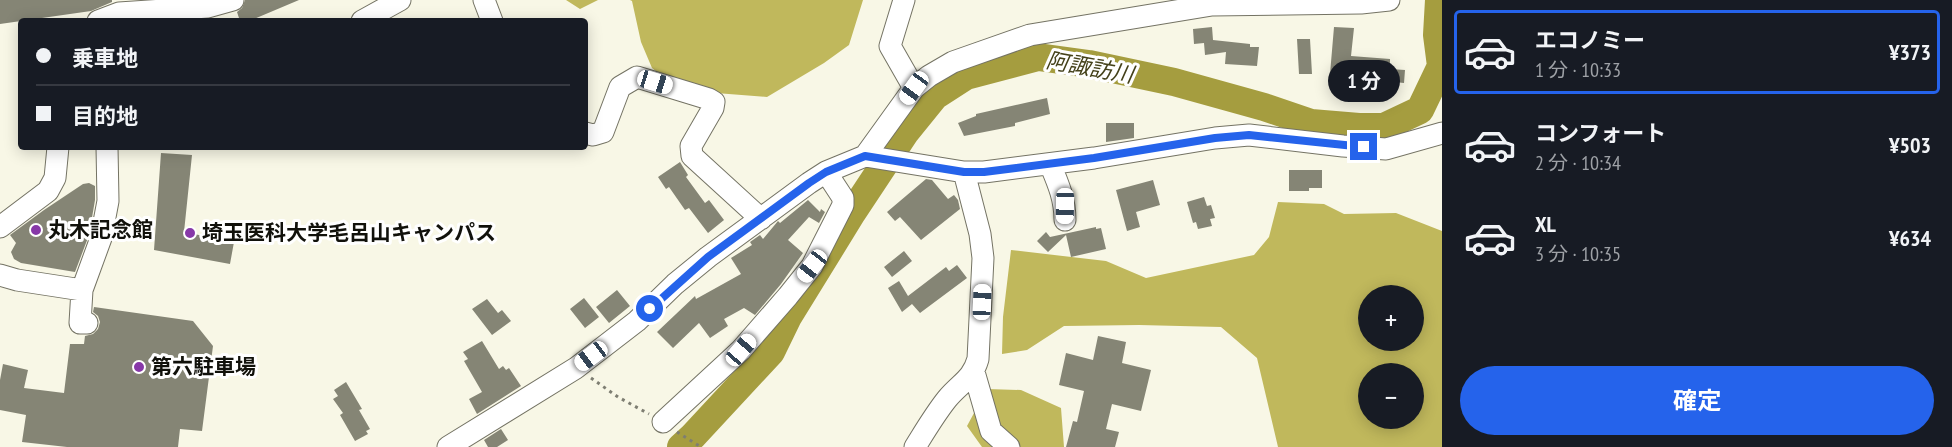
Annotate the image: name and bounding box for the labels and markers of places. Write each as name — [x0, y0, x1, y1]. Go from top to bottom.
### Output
place label: 丸木記念館 — [48, 216, 153, 243]
place label: 埼玉医科大学毛呂山キャンパス — [202, 219, 496, 246]
marker: 丸木記念館 — [29, 223, 43, 237]
marker: 埼玉医科大学毛呂山キャンパス — [183, 226, 197, 240]
place label: 第六駐車場 — [151, 353, 256, 380]
marker: 第六駐車場 — [132, 360, 146, 374]

